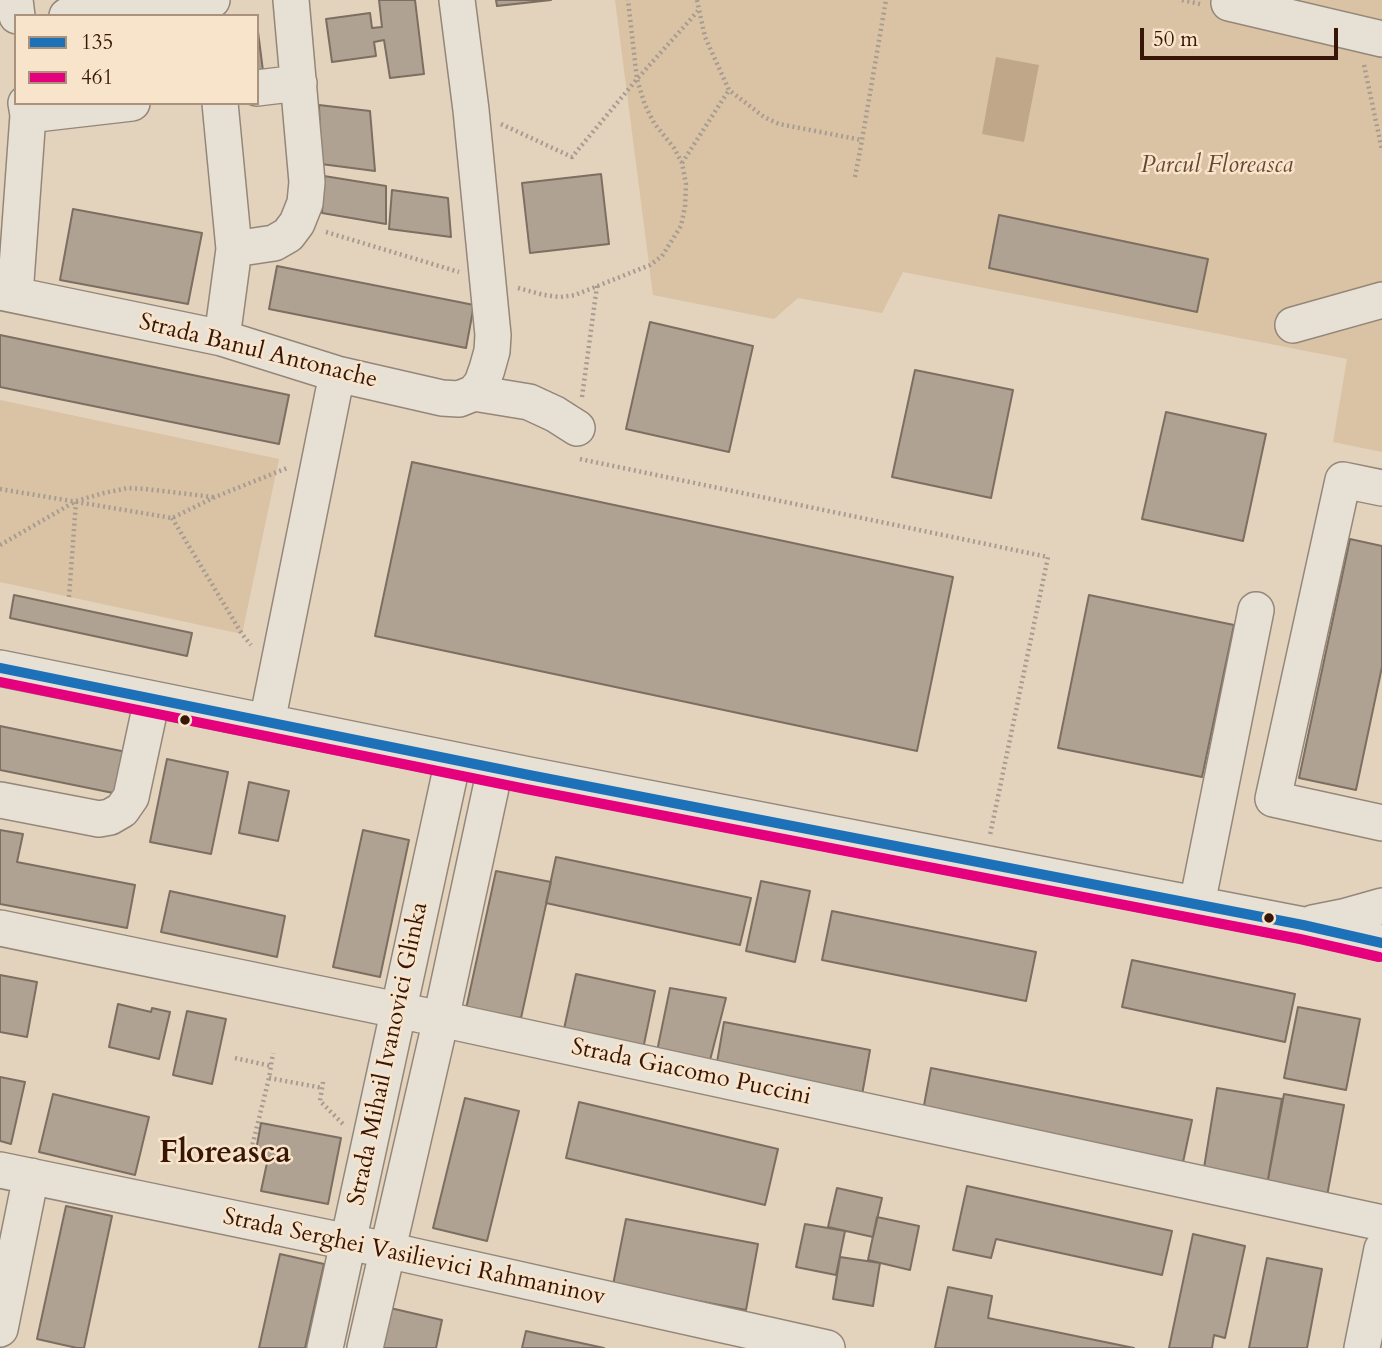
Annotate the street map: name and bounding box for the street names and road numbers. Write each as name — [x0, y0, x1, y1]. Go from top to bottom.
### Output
street label: Strada Banul Antonache — [136, 308, 380, 396]
street label: Strada Mihail Ivanovici Glinka — [343, 900, 435, 1208]
street label: Strada Giacomo Puccini — [568, 1034, 814, 1112]
street label: Strada Serghei Vasilievici Rahmaninov — [220, 1203, 608, 1313]

